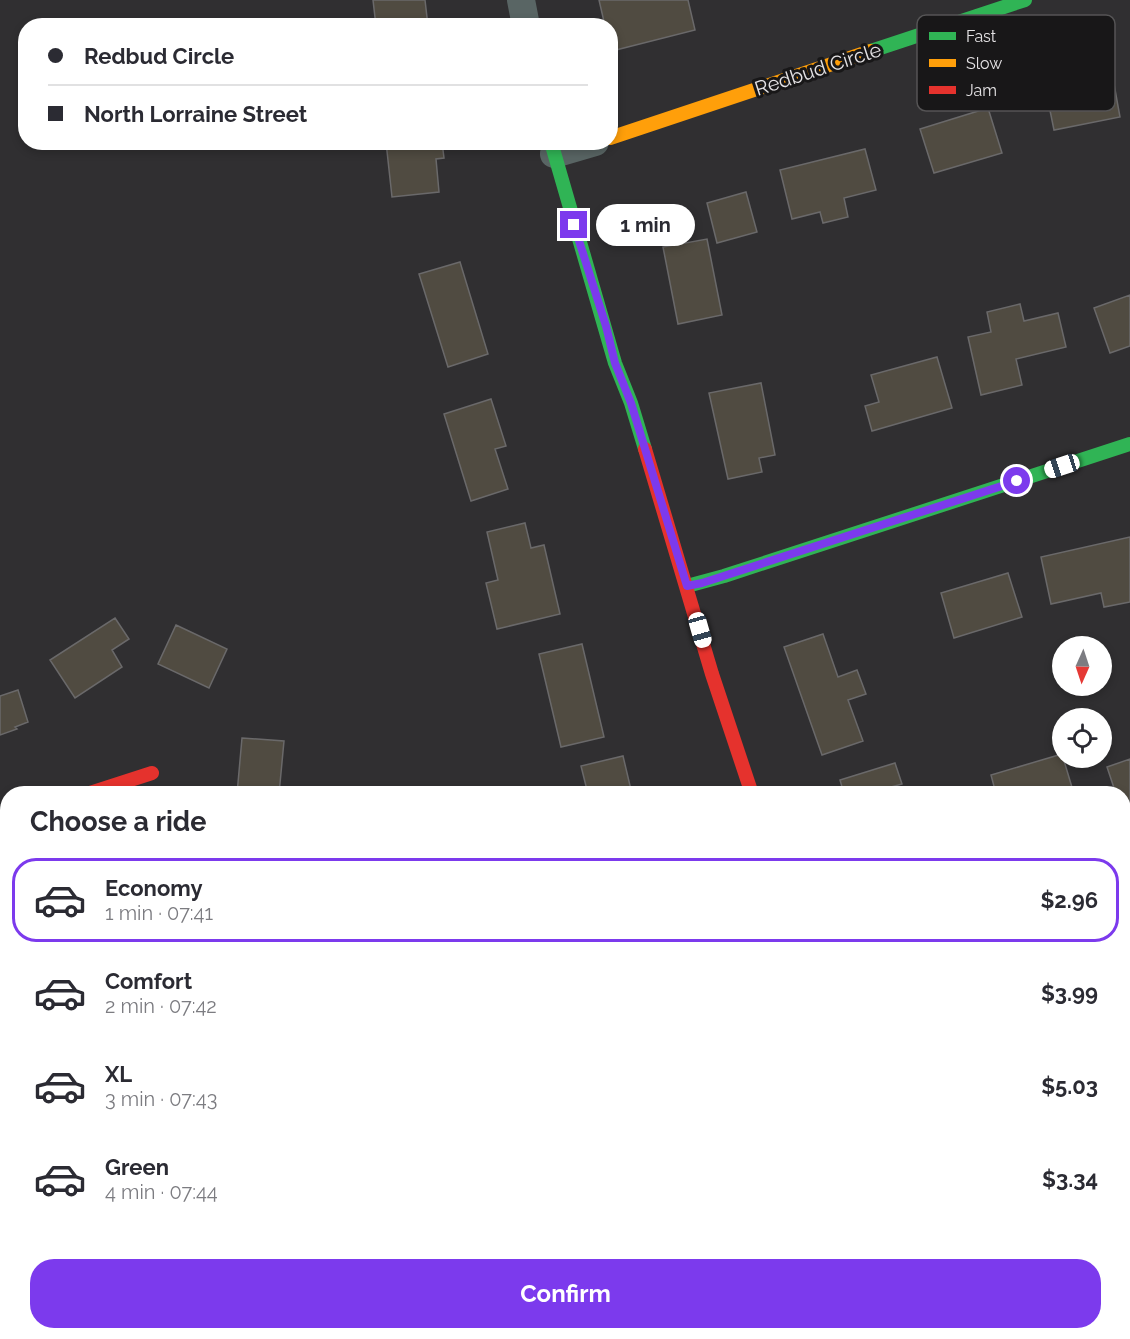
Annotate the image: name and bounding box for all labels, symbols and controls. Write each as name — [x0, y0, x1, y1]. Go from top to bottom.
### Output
legend — [917, 15, 1115, 111]
text: Fast — [966, 27, 997, 46]
street label: Redbud Circle — [752, 37, 885, 101]
text: Redbud Circle — [84, 43, 234, 69]
text: Slow — [966, 54, 1002, 73]
text: Jam — [966, 81, 997, 100]
text: North Lorraine Street — [84, 101, 307, 127]
callout: 1 min — [595, 204, 694, 246]
route end — [560, 211, 587, 238]
text: 1 min — [620, 213, 671, 237]
car — [1042, 452, 1082, 480]
route start — [1003, 467, 1030, 494]
car — [686, 610, 714, 650]
north arrow — [1052, 636, 1112, 696]
map controls — [1052, 636, 1112, 768]
button: locate — [1052, 708, 1112, 768]
text: Choose a ride — [30, 806, 206, 837]
icon: car — [33, 873, 87, 927]
text: Economy — [105, 875, 203, 901]
text: $2.96 — [1040, 887, 1098, 913]
text: 1 min · 07:41 — [105, 901, 213, 925]
icon: car — [33, 966, 87, 1020]
text: Comfort — [105, 968, 192, 994]
text: $3.99 — [1041, 980, 1098, 1006]
text: 2 min · 07:42 — [105, 994, 217, 1018]
icon: car — [33, 1059, 87, 1113]
text: XL — [105, 1061, 132, 1087]
text: $5.03 — [1041, 1073, 1098, 1099]
text: 3 min · 07:43 — [105, 1087, 217, 1111]
icon: car — [33, 1152, 87, 1206]
text: Green — [105, 1154, 169, 1180]
text: $3.34 — [1042, 1166, 1098, 1192]
text: 4 min · 07:44 — [105, 1180, 218, 1204]
button: Confirm — [30, 1259, 1101, 1328]

